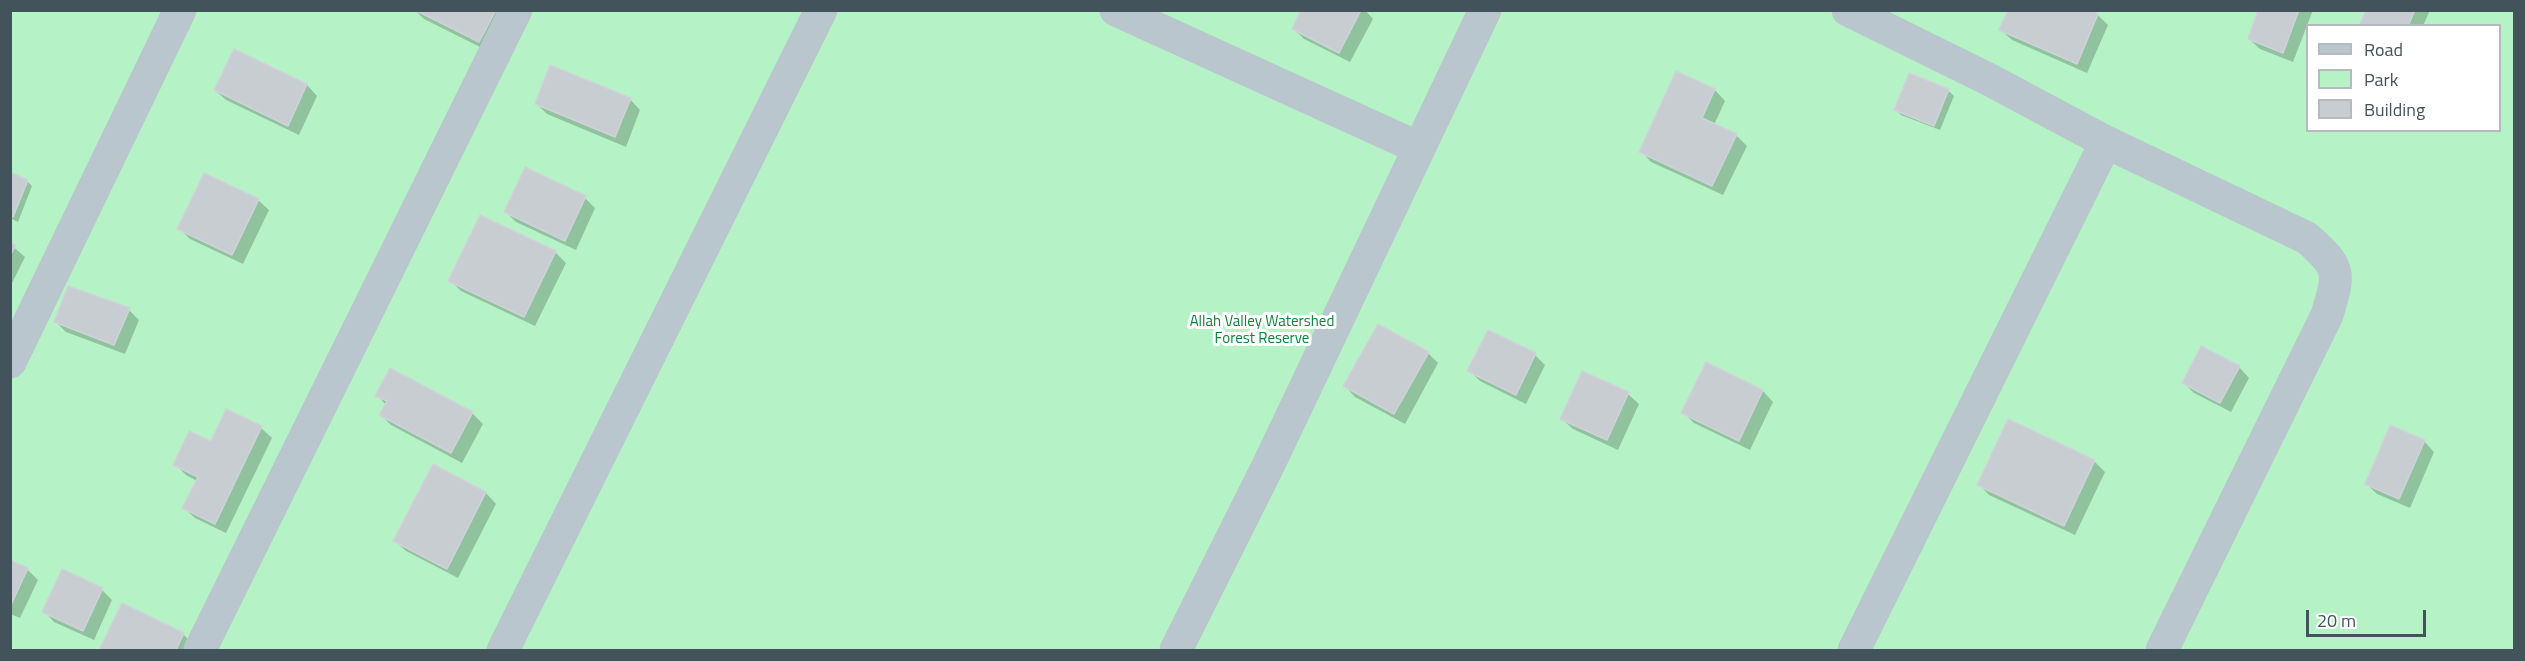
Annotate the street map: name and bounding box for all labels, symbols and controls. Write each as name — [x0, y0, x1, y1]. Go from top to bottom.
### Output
legend — [2306, 24, 2501, 132]
text: Road — [2364, 36, 2403, 63]
text: Park — [2364, 66, 2398, 93]
text: Building — [2364, 96, 2425, 123]
park label: Allah Valley Watershed Forest Reserve — [1190, 313, 1334, 348]
scale bar — [2309, 598, 2429, 636]
text: 20 m — [2317, 607, 2356, 634]

